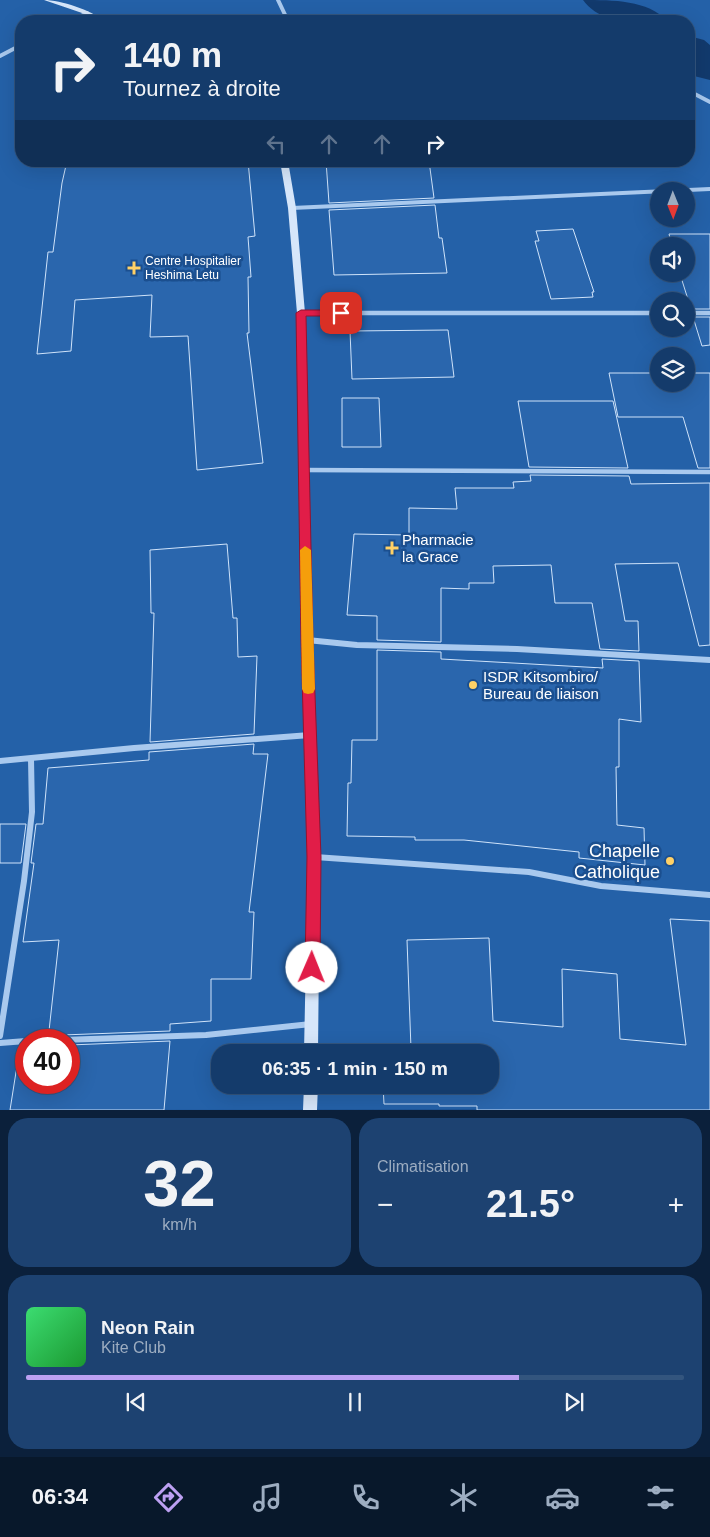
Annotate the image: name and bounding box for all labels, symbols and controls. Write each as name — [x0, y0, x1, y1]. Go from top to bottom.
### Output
icon: right — [40, 35, 105, 100]
text: 140 m — [123, 35, 222, 74]
text: Tournez à droite — [123, 76, 281, 101]
icon: left — [262, 130, 290, 158]
icon: ahead — [315, 130, 343, 158]
icon: ahead — [368, 130, 396, 158]
icon: right — [421, 130, 449, 158]
north arrow — [650, 182, 695, 228]
map controls — [650, 182, 695, 392]
button: sound — [650, 237, 695, 282]
place label: Centre Hospitalier Heshima Letu — [145, 254, 241, 282]
marker: Centre Hospitalier Heshima Letu — [127, 261, 141, 275]
pin — [320, 292, 362, 334]
button: search — [650, 292, 695, 337]
icon: arrive — [327, 299, 355, 327]
button: layers — [650, 347, 695, 392]
place label: Pharmacie la Grace — [402, 531, 474, 565]
marker: Pharmacie la Grace — [386, 542, 398, 554]
place label: ISDR Kitsombiro/ Bureau de liaison — [483, 668, 599, 702]
marker: ISDR Kitsombiro/ Bureau de liaison — [467, 679, 479, 691]
place label: Chapelle Catholique — [574, 841, 660, 882]
marker: Chapelle Catholique — [664, 855, 676, 867]
position arrow — [285, 941, 337, 993]
speed limit sign: 40 — [15, 1029, 80, 1094]
text: 06:35 · 1 min · 150 m — [262, 1058, 448, 1079]
text: 32 — [143, 1147, 216, 1220]
text: Climatisation — [377, 1158, 469, 1175]
text: 21.5° — [486, 1183, 575, 1225]
text: − — [377, 1189, 393, 1220]
text: + — [668, 1189, 684, 1220]
text: km/h — [162, 1216, 197, 1233]
text: Neon Rain — [101, 1317, 195, 1338]
text: Kite Club — [101, 1339, 166, 1356]
icon: previous — [122, 1388, 150, 1416]
icon: pause — [341, 1388, 369, 1416]
icon: next — [560, 1388, 588, 1416]
icon: directions — [151, 1480, 186, 1515]
icon: music — [250, 1480, 285, 1515]
icon: phone — [348, 1480, 383, 1515]
icon: climate — [446, 1480, 481, 1515]
icon: car — [545, 1480, 580, 1515]
icon: filters — [643, 1480, 678, 1515]
text: 06:34 — [32, 1484, 88, 1509]

